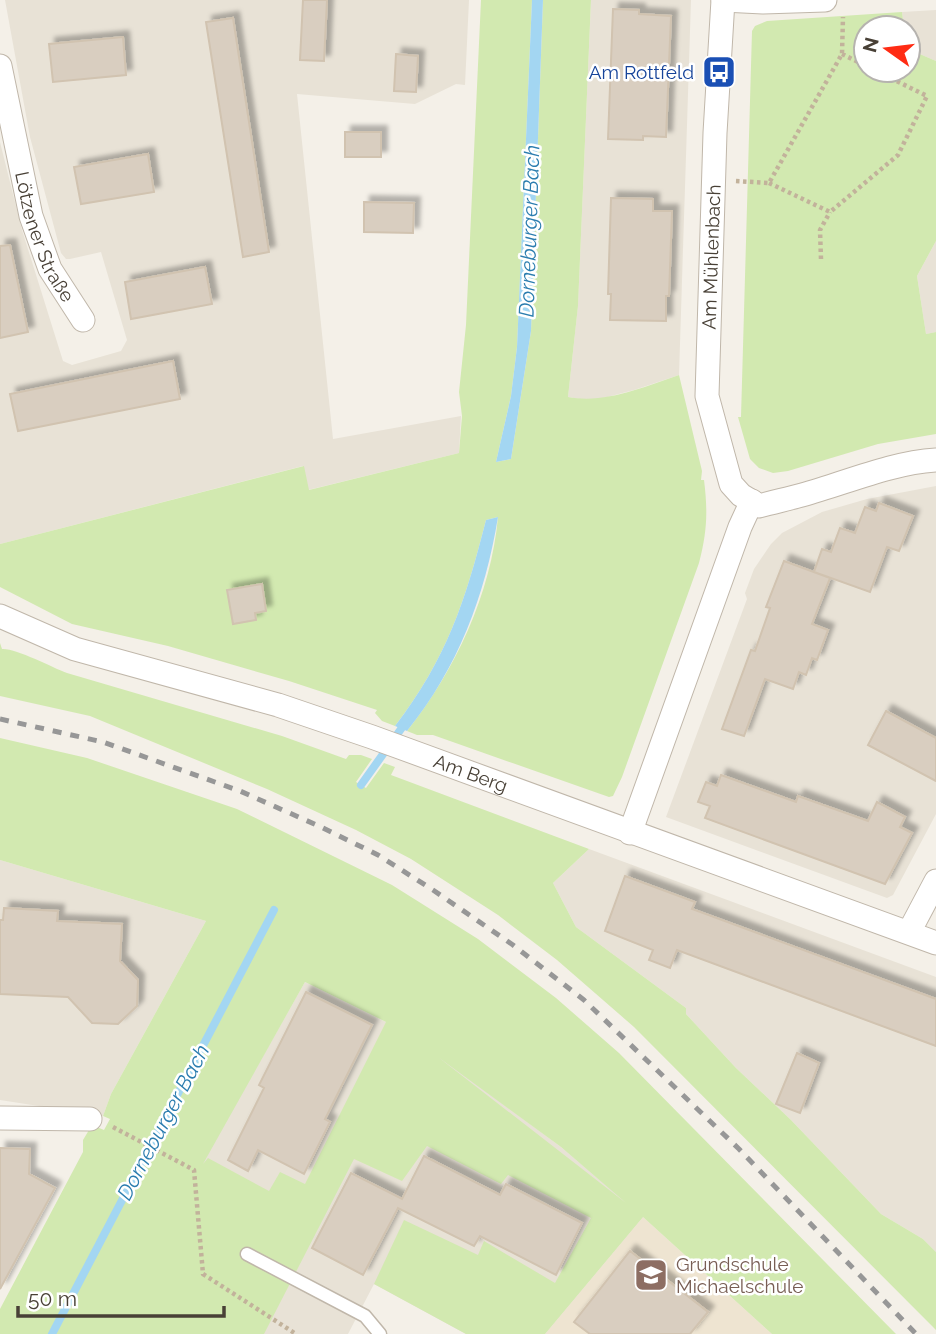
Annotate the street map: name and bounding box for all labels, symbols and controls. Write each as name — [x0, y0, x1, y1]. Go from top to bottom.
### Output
north arrow — [852, 14, 922, 84]
text: N — [858, 35, 883, 55]
bus stop icon: Am Rottfeld — [700, 53, 738, 91]
place label: Am Rottfeld — [589, 61, 694, 83]
water label: Dorneburger Bach — [513, 144, 545, 318]
street label: Lötzener Straße — [11, 169, 79, 306]
street label: Am Mühlenbach — [697, 184, 725, 330]
street label: Am Berg — [431, 750, 511, 797]
water label: Dorneburger Bach — [111, 1040, 215, 1204]
place label: Grundschule Michaelschule — [676, 1253, 803, 1297]
school or university icon: Grundschule Michaelschule — [632, 1256, 670, 1294]
scale bar — [18, 1274, 224, 1318]
text: 50 m — [28, 1286, 77, 1311]

